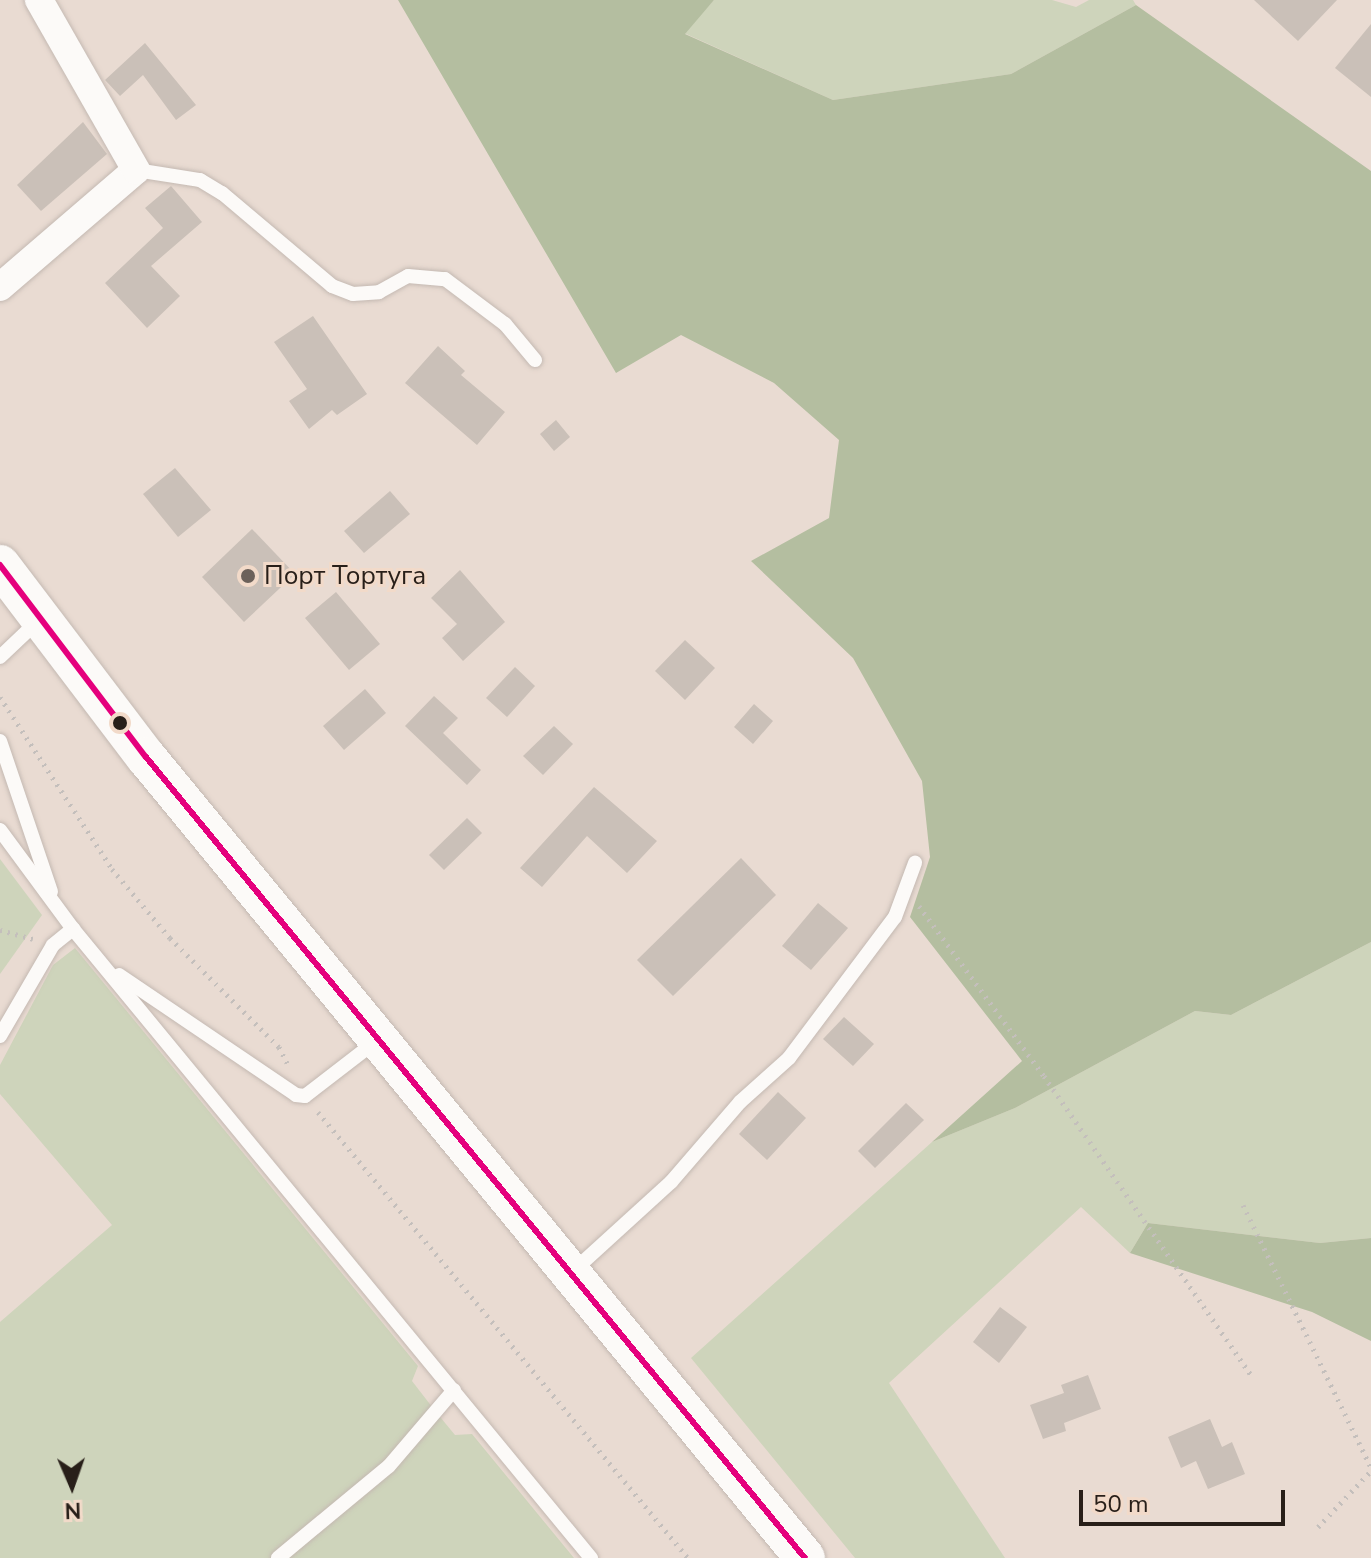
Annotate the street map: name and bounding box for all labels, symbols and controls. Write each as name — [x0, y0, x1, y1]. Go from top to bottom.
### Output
place label: Порт Тортуга — [264, 560, 426, 592]
marker: Порт Тортуга — [239, 567, 257, 585]
unlabelled marker — [112, 715, 128, 731]
north arrow — [32, 1446, 112, 1526]
scale bar — [1083, 1474, 1289, 1524]
text: 50 m — [1093, 1488, 1149, 1520]
text: N — [64, 1495, 82, 1525]

